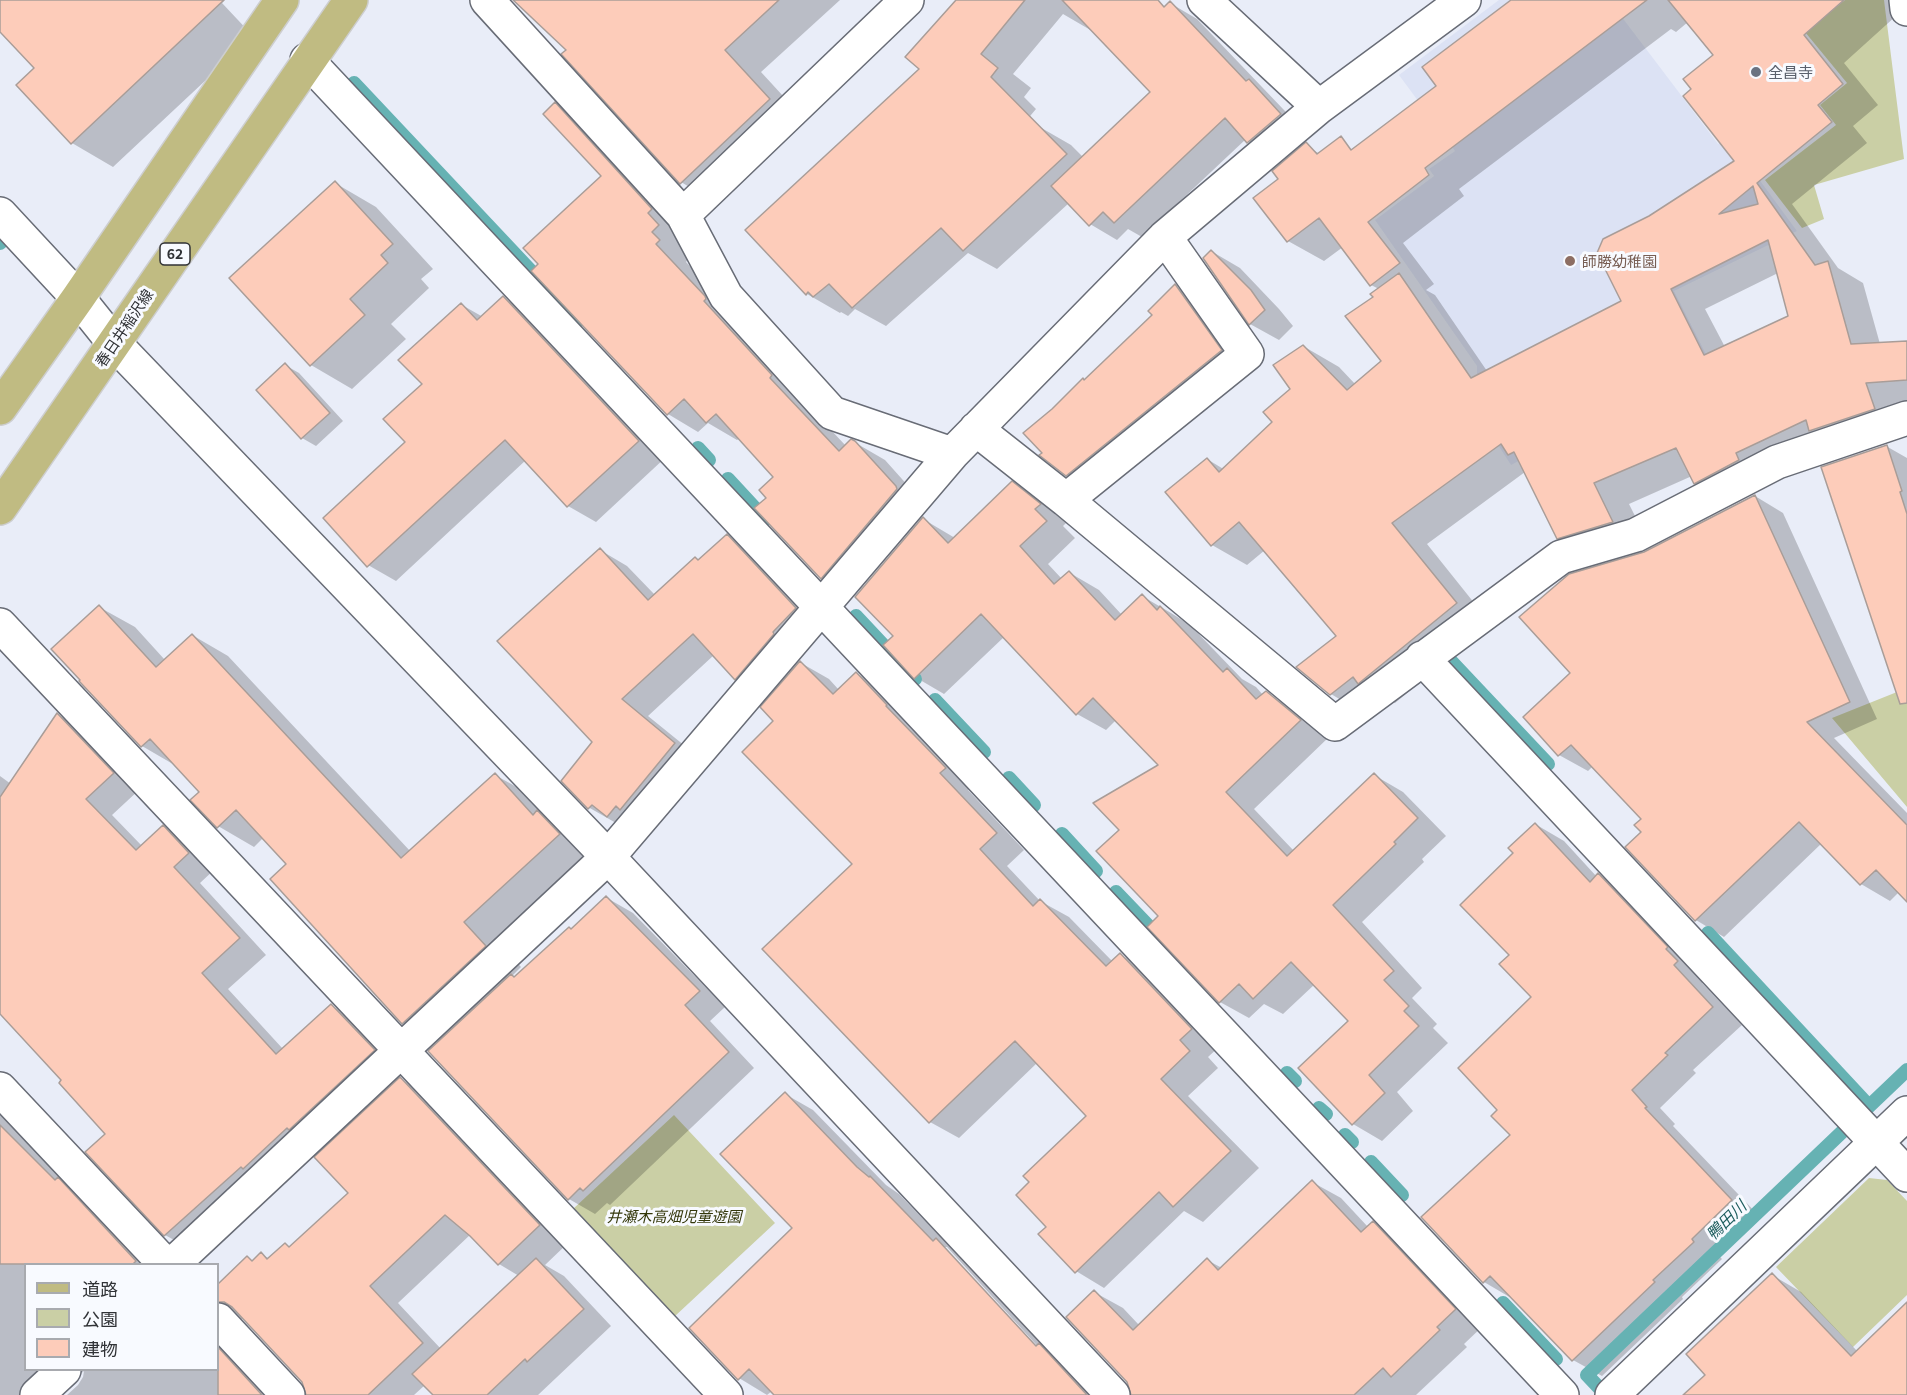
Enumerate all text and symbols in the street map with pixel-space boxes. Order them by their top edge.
place label: 全昌寺 [1768,63,1813,81]
marker: 全昌寺 [1749,65,1763,79]
road number: 62 [160,243,190,265]
place label: 師勝幼稚園 [1582,252,1657,270]
marker: 師勝幼稚園 [1563,254,1577,268]
street label: 春日井稲沢線 [91,286,157,370]
water label: 鴨田川 [1702,1196,1750,1244]
park label: 井瀬木高畑児童遊園 [607,1207,741,1225]
legend [24,1263,219,1371]
text: 道路 [82,1275,118,1301]
text: 公園 [82,1305,118,1331]
text: 建物 [82,1335,118,1361]

